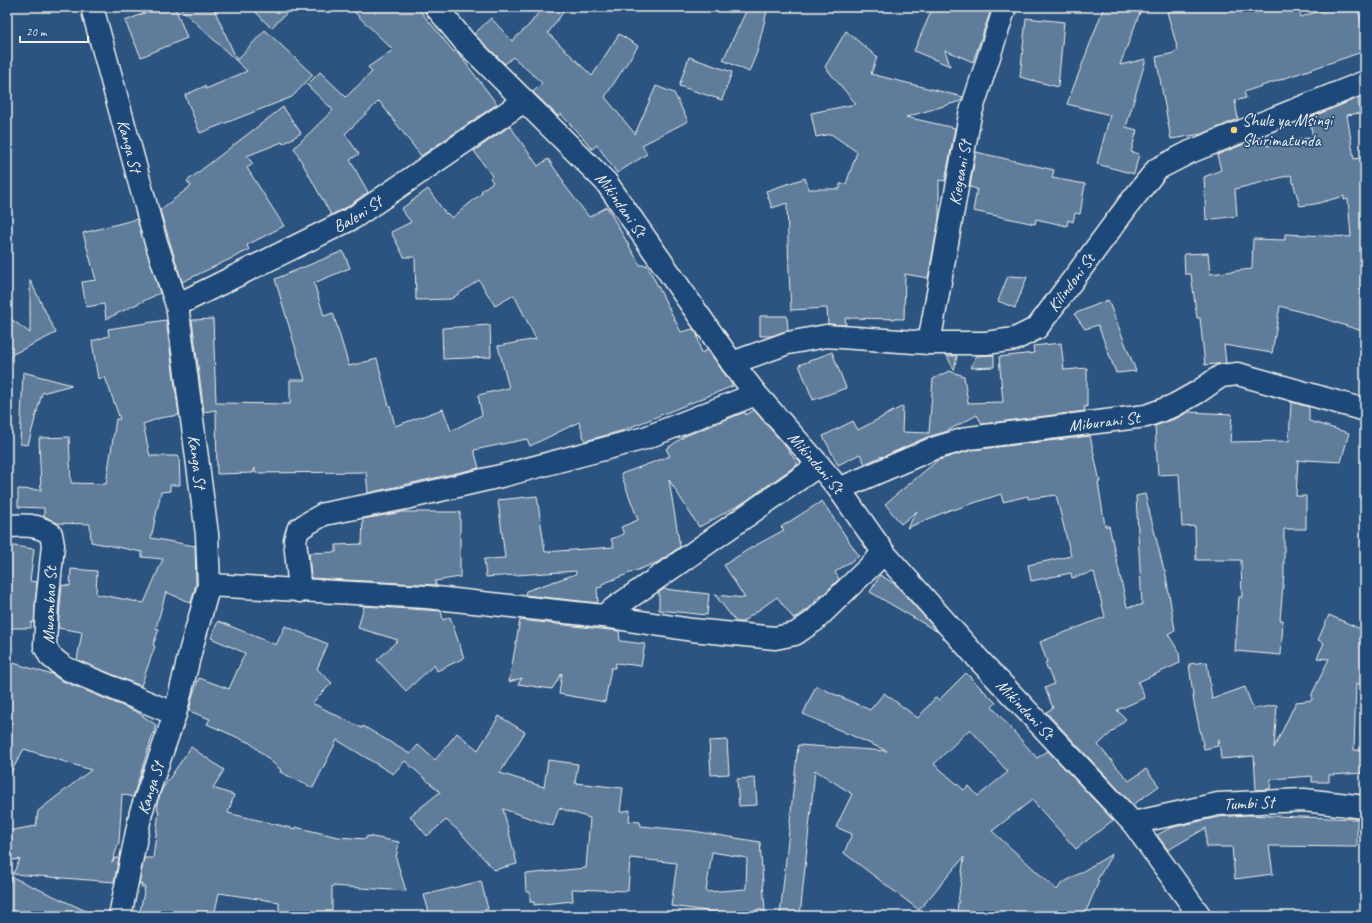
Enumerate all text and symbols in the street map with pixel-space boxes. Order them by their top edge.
scale bar [20,18,88,44]
text: 20 m [26,24,48,40]
place label: Shule ya Msingi Shirimatunda [1242,110,1334,151]
street label: Kanga St [112,117,147,177]
marker: Shule ya Msingi Shirimatunda [1229,125,1239,135]
street label: Kiegeani St [944,137,977,207]
street label: Mikindani St [591,167,652,243]
street label: Baleni St [330,190,388,237]
street label: Kilindoni St [1043,248,1101,316]
street label: Miburani St [1067,407,1143,437]
street label: Mikindani St [783,427,850,500]
street label: Kanga St [183,434,211,492]
street label: Mwambao St [38,564,61,644]
street label: Mikindani St [992,675,1060,746]
street label: Kanga St [132,757,169,817]
street label: Tumbi St [1223,791,1277,815]

